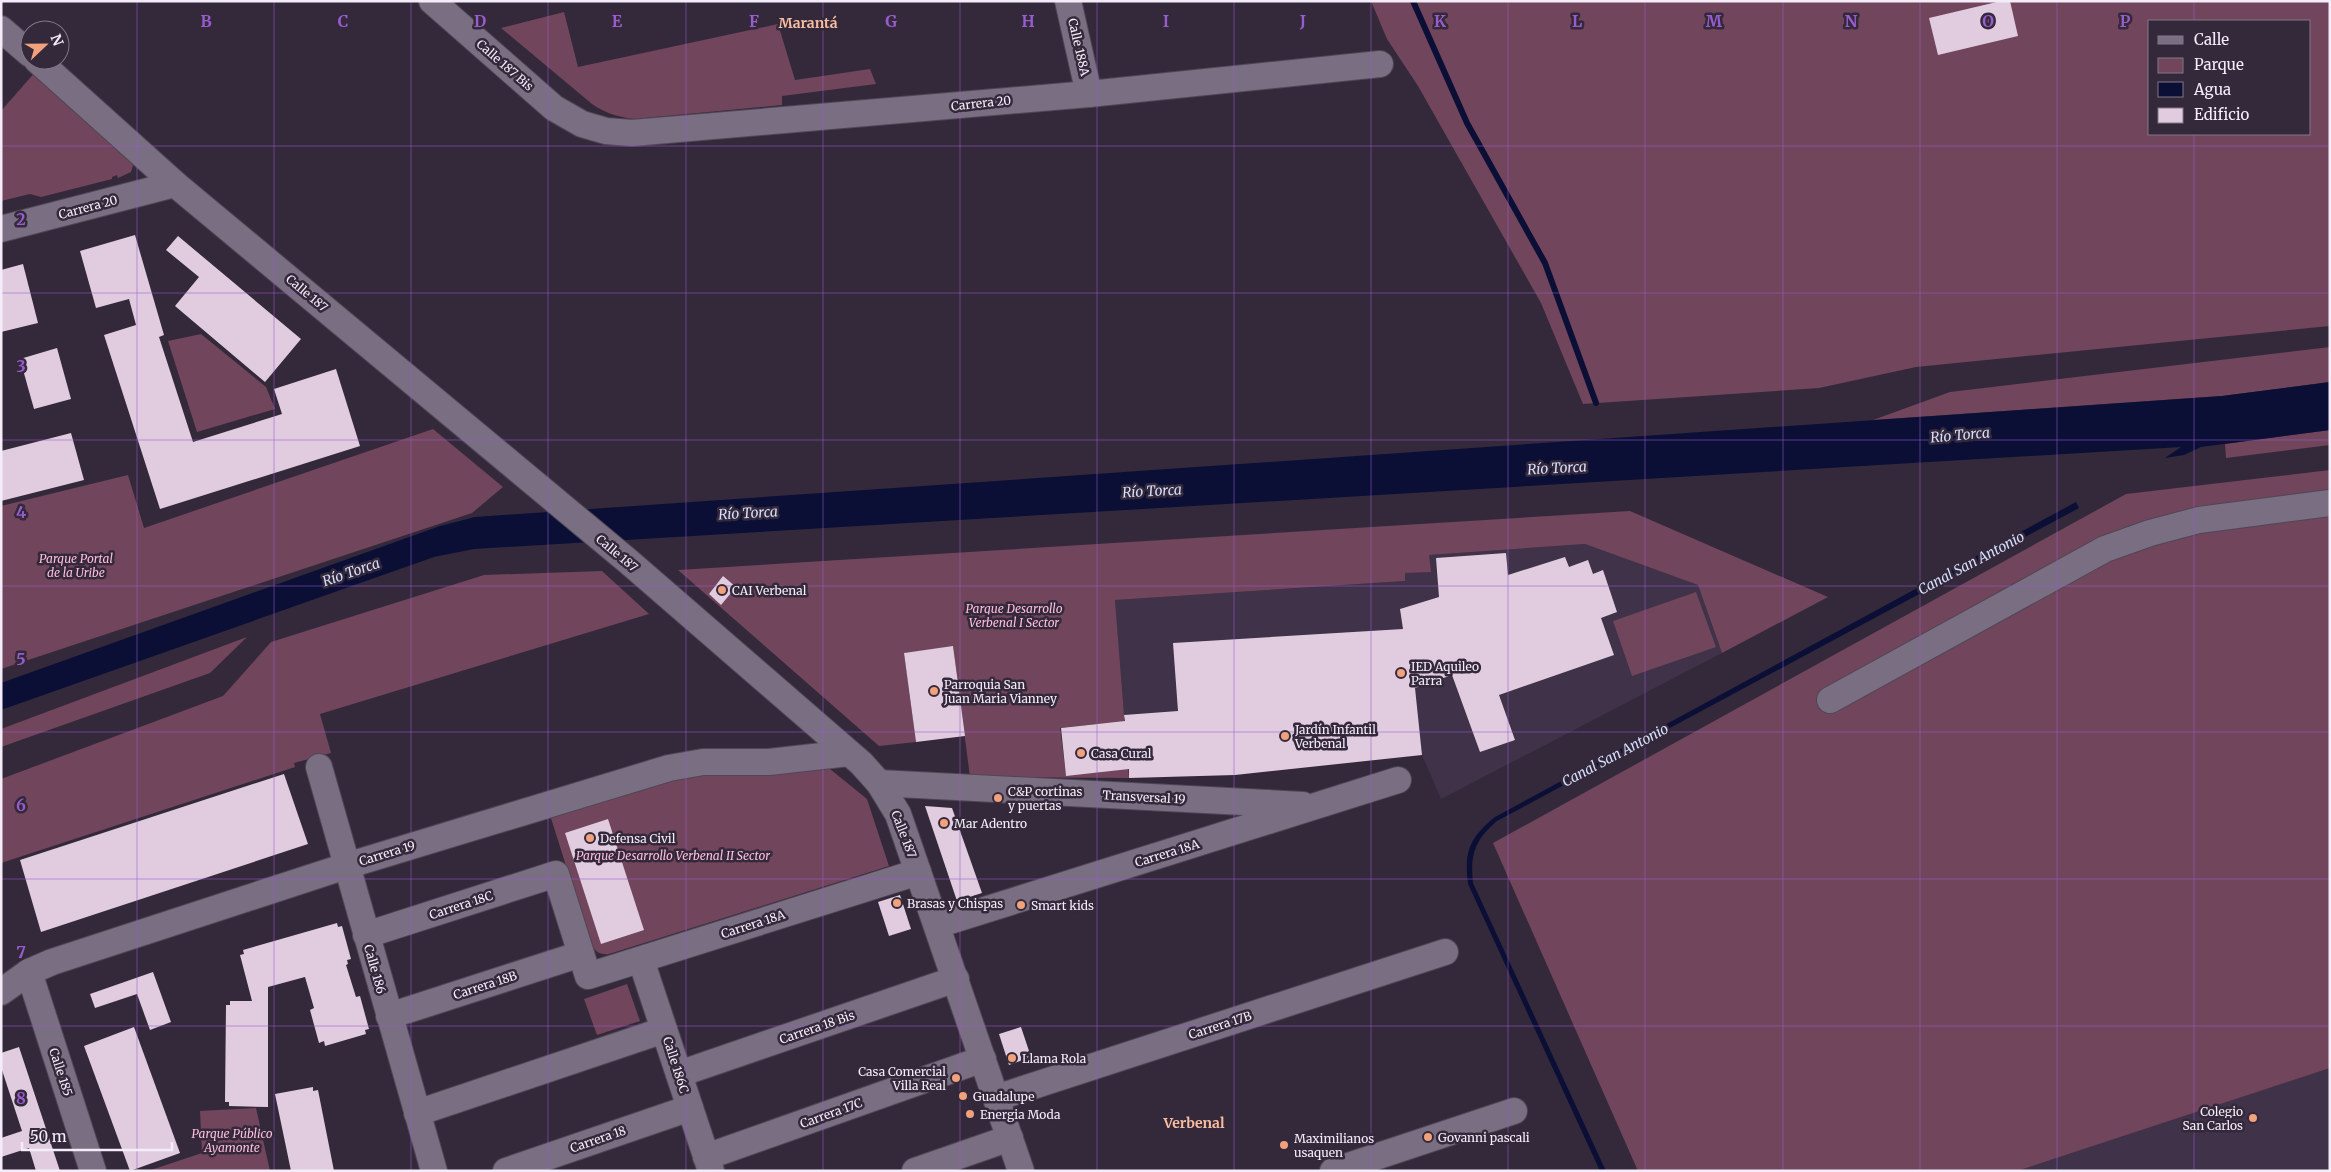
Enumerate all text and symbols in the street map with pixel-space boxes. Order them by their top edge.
text: B [200,11,212,31]
text: C [338,11,348,31]
text: D [474,11,486,31]
text: E [612,11,623,31]
text: F [749,11,759,31]
text: G [885,11,897,31]
text: H [1021,11,1035,31]
text: I [1163,11,1169,31]
text: J [1299,11,1306,31]
text: K [1434,11,1446,31]
text: L [1572,11,1582,31]
text: M [1706,11,1723,31]
text: N [1845,11,1858,31]
text: O [1982,11,1994,31]
text: P [2120,11,2131,31]
district label: Marantá [778,14,838,32]
street label: Calle 188A [1065,17,1093,78]
north arrow [20,20,70,70]
legend [2148,20,2311,135]
text: Calle [2194,30,2229,49]
text: N [47,32,67,49]
street label: Calle 187 Bis [474,36,537,94]
text: Parque [2194,55,2244,74]
text: Agua [2193,80,2231,99]
street label: Carrera 20 [950,92,1012,114]
text: Edificio [2194,105,2250,124]
street label: Carrera 20 [57,192,119,222]
text: 2 [16,209,26,229]
street label: Calle 187 [283,271,331,315]
text: 3 [16,356,26,376]
water label: Río Torca [1930,423,1990,447]
water label: Río Torca [1527,457,1587,479]
water label: Río Torca [1122,480,1182,502]
text: 4 [16,502,26,522]
water label: Río Torca [718,502,778,524]
water label: Canal San Antonio [1915,527,2027,599]
street label: Calle 187 [593,531,641,575]
park label: Parque Portal de la Uribe [39,551,113,580]
water label: Río Torca [320,554,382,590]
place label: CAI Verbenal [732,583,807,598]
marker: CAI Verbenal [716,584,728,596]
park label: Parque Desarrollo Verbenal I Sector [965,601,1063,630]
text: 5 [16,649,26,669]
place label: IED Aquileo Parra [1411,659,1479,688]
marker: IED Aquileo Parra [1395,667,1407,679]
place label: Parroquia San Juan Maria Vianney [943,677,1057,706]
marker: Parroquia San Juan Maria Vianney [928,685,940,697]
water label: Canal San Antonio [1559,719,1671,791]
place label: Jardín Infantil Verbenal [1294,722,1376,751]
marker: Jardín Infantil Verbenal [1279,730,1291,742]
place label: Casa Cural [1091,746,1152,761]
marker: Casa Cural [1075,747,1087,759]
place label: C&P cortinas y puertas [1008,784,1082,813]
street label: Transversal 19 [1102,787,1186,807]
marker: C&P cortinas y puertas [992,792,1004,804]
text: 6 [16,795,26,815]
street label: Calle 187 [888,808,920,860]
place label: Mar Adentro [954,816,1027,831]
marker: Mar Adentro [938,817,950,829]
place label: Defensa Civil [600,831,676,846]
marker: Defensa Civil [584,832,596,844]
street label: Carrera 18A [1133,836,1201,870]
street label: Carrera 19 [357,837,417,869]
park label: Parque Desarrollo Verbenal II Sector [576,848,771,863]
street label: Carrera 18C [427,888,495,922]
place label: Brasas y Chispas [907,896,1003,911]
marker: Brasas y Chispas [891,897,903,909]
place label: Smart kids [1031,898,1094,913]
marker: Smart kids [1015,899,1027,911]
street label: Carrera 18A [719,906,787,941]
text: 7 [16,942,26,962]
street label: Calle 186 [361,943,389,995]
street label: Carrera 18B [451,968,519,1002]
street label: Carrera 18 Bis [777,1007,857,1047]
street label: Carrera 17B [1187,1008,1253,1042]
street label: Calle 186C [660,1035,692,1095]
street label: Calle 185 [46,1046,76,1098]
place label: Llama Rola [1022,1051,1087,1066]
marker: Llama Rola [1006,1052,1018,1064]
place label: Casa Comercial Villa Real [858,1064,946,1093]
marker: Casa Comercial Villa Real [950,1072,962,1084]
text: 8 [16,1088,26,1108]
place label: Guadalupe [973,1089,1035,1104]
marker: Guadalupe [957,1090,969,1102]
street label: Carrera 17C [798,1095,864,1131]
place label: Colegio San Carlos [2182,1104,2243,1133]
place label: Energia Moda [980,1107,1061,1122]
marker: Energia Moda [964,1108,976,1120]
marker: Colegio San Carlos [2247,1112,2259,1124]
district label: Verbenal [1163,1114,1225,1132]
scale bar [22,1120,172,1152]
street label: Carrera 18 [568,1122,628,1156]
park label: Parque Público Ayamonte [191,1126,273,1155]
text: 50 m [30,1127,67,1146]
place label: Govanni pascali [1438,1130,1530,1145]
place label: Maximilianos usaquen [1294,1131,1374,1160]
marker: Govanni pascali [1422,1131,1434,1143]
marker: Maximilianos usaquen [1278,1139,1290,1151]

